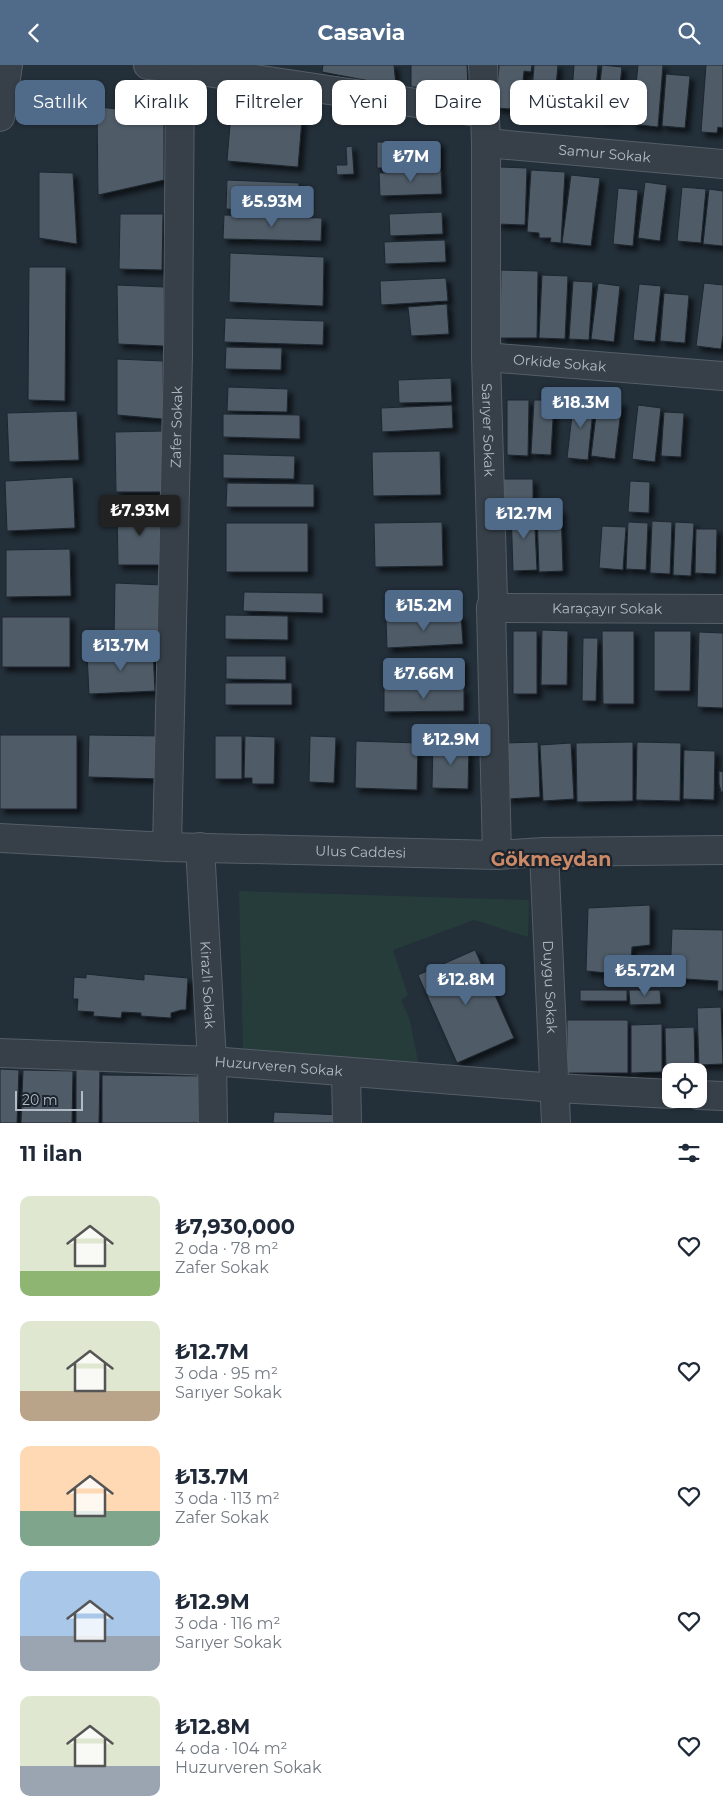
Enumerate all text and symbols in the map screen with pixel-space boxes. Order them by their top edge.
icon: back [20,19,48,47]
text: Casavia [318,19,405,46]
icon: search [675,19,703,47]
chip: Satılık [15,80,105,125]
chip: Kiralık [115,80,207,125]
chip: Filtreler [217,80,322,125]
chip: Yeni [332,80,406,125]
chip: Daire [416,80,500,125]
chip: Müstakil ev [510,80,647,125]
street label: Samur Sokak [558,140,652,167]
pin: ₺7M [387,141,435,183]
text: ₺7M [393,147,429,166]
pin: ₺5.93M [231,185,313,228]
text: ₺5.93M [242,192,302,211]
street label: Orkide Sokak [513,350,608,376]
street label: Sarıyer Sokak [478,383,498,478]
street label: Zafer Sokak [166,385,186,468]
pin: ₺18.3M [540,387,622,429]
text: ₺18.3M [552,393,610,412]
pin: ₺7.93M [99,495,181,537]
pin: ₺12.7M [483,497,565,540]
text: ₺7.93M [110,501,170,520]
text: ₺12.7M [496,504,552,523]
pin: ₺15.2M [383,589,465,632]
text: ₺15.2M [396,596,452,615]
street label: Karaçayır Sokak [552,599,663,618]
pin: ₺13.7M [80,629,162,672]
text: ₺13.7M [93,636,149,655]
pin: ₺7.66M [383,657,465,700]
text: ₺7.66M [394,664,454,683]
pin: ₺12.9M [410,723,492,766]
text: ₺12.9M [423,730,479,749]
street label: Ulus Caddesi [315,842,406,862]
district label: Gökmeydan [491,848,611,871]
street label: Kirazlı Sokak [196,940,219,1030]
street label: Duygu Sokak [539,940,561,1034]
pin: ₺5.72M [604,955,686,997]
text: ₺5.72M [615,961,675,980]
pin: ₺12.8M [425,963,507,1006]
text: ₺12.8M [437,970,495,989]
street label: Huzurveren Sokak [214,1052,344,1080]
map controls [662,1063,707,1108]
button: locate [662,1063,707,1108]
scale bar [15,1088,82,1111]
text: 20 m [22,1091,58,1109]
icon: filters [675,1139,703,1167]
text: 11 ilan [20,1141,83,1166]
text: ₺7,930,000 [175,1214,295,1239]
icon: home [60,1216,120,1276]
icon: heart [675,1232,703,1260]
text: 2 oda · 78 m² [175,1239,278,1258]
text: Zafer Sokak [175,1258,269,1277]
text: ₺12.7M [175,1339,249,1364]
icon: home [60,1341,120,1401]
icon: heart [675,1357,703,1385]
text: 3 oda · 95 m² [175,1364,278,1383]
text: Sarıyer Sokak [175,1383,282,1402]
text: ₺13.7M [175,1464,249,1489]
icon: home [60,1466,120,1526]
icon: heart [675,1482,703,1510]
text: 3 oda · 113 m² [175,1489,280,1508]
text: Zafer Sokak [175,1508,269,1527]
text: ₺12.9M [175,1589,250,1614]
icon: home [60,1591,120,1651]
icon: heart [675,1607,703,1635]
text: 3 oda · 116 m² [175,1614,280,1633]
text: Sarıyer Sokak [175,1633,282,1652]
text: ₺12.8M [175,1714,250,1739]
icon: home [60,1716,120,1776]
icon: heart [675,1732,703,1760]
text: 4 oda · 104 m² [175,1739,288,1758]
text: Huzurveren Sokak [175,1758,322,1777]

